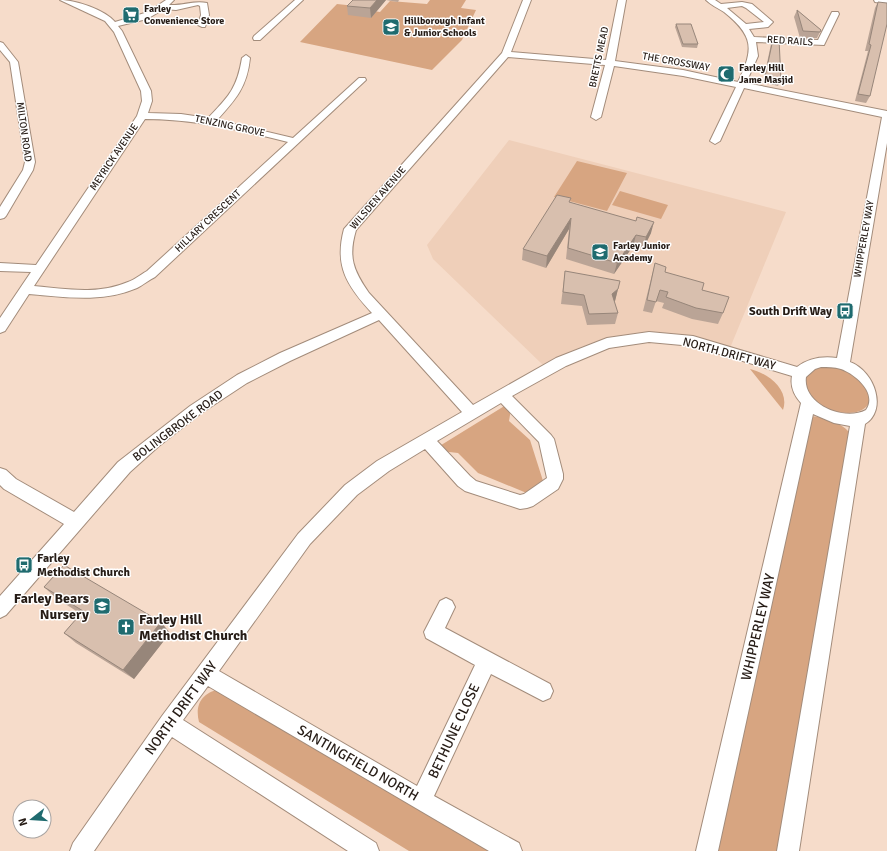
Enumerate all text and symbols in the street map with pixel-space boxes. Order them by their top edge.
place label: Farley Convenience Store [144,3,224,27]
supermarket icon: Farley Convenience Store [121,5,141,25]
place label: Hillborough Infant & Junior Schools [404,15,485,39]
school or university icon: Hillborough Infant & Junior Schools [381,17,401,37]
street label: BRETTS MEAD [587,25,611,89]
street label: RED RAILS [767,33,814,49]
street label: THE CROSSWAY [642,50,710,74]
place label: Farley Hill Jame Masjid [739,62,794,86]
mosque icon: Farley Hill Jame Masjid [716,64,736,84]
street label: MILTON ROAD [14,101,34,163]
street label: TENZING GROVE [194,113,267,139]
street label: MEYRICK AVENUE [87,121,141,193]
street label: WILSDEN AVENUE [347,164,409,232]
street label: HILLARY CRESCENT [173,187,243,255]
street label: WHIPPERLEY WAY [851,200,877,278]
place label: Farley Junior Academy [613,240,670,264]
school or university icon: Farley Junior Academy [590,242,610,262]
bus stop icon: South Drift Way [835,301,855,321]
place label: South Drift Way [749,304,832,319]
street label: NORTH DRIFT WAY [681,334,777,374]
street label: BOLINGBROKE ROAD [130,387,226,465]
place label: Farley Methodist Church [37,551,130,580]
bus stop icon: Farley Methodist Church [14,555,34,575]
street label: WHIPPERLEY WAY [737,572,779,682]
place label: Farley Bears Nursery [14,590,89,623]
school or university icon: Farley Bears Nursery [92,596,112,616]
place label: Farley Hill Methodist Church [139,611,248,644]
church icon: Farley Hill Methodist Church [116,617,136,637]
street label: NORTH DRIFT WAY [141,658,221,758]
street label: BETHUNE CLOSE [425,681,483,781]
street label: SANTINGFIELD NORTH [294,721,422,805]
north arrow [12,799,52,839]
text: N [16,816,30,827]

